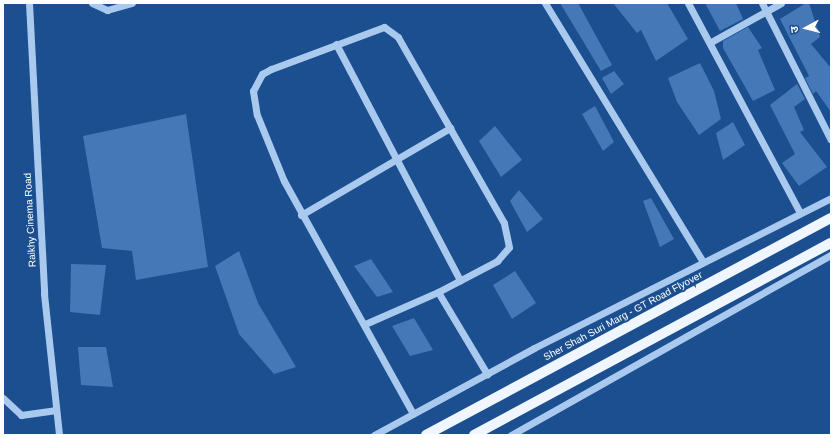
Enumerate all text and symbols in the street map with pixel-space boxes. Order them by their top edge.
north arrow [786,8,826,48]
text: उ [788,26,800,33]
street label: Raikhy Cinema Road [22,173,38,267]
street label: Sher Shah Suri Marg - GT Road Flyover [541,269,705,363]

